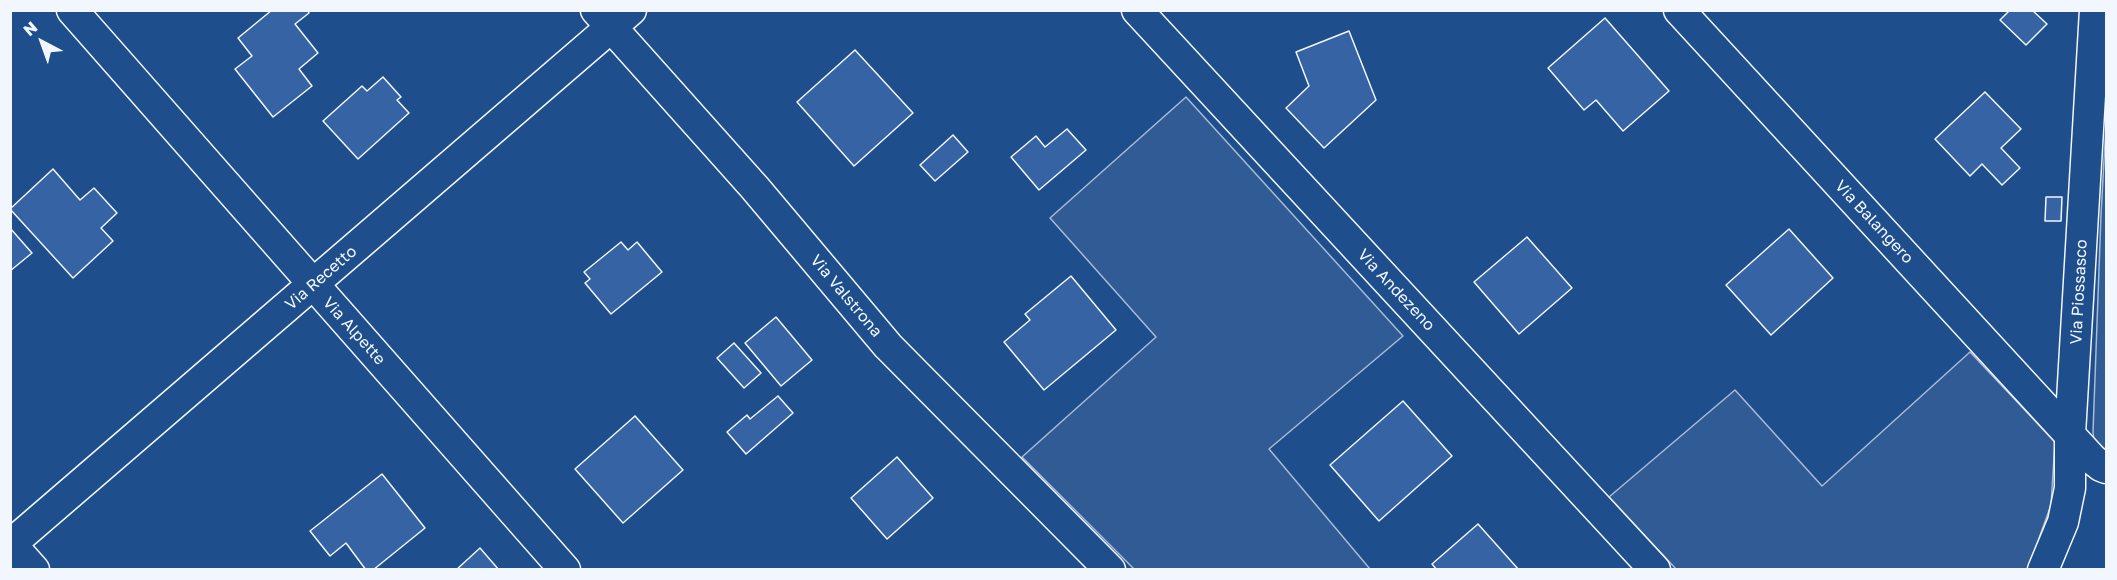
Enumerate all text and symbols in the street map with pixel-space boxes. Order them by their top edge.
north arrow [12,12,72,72]
text: N [19,17,41,40]
street label: Via Balangero [1831,176,1917,268]
street label: Via Piossasco [2067,239,2091,345]
street label: Via Recetto [281,242,361,314]
street label: Via Andezeno [1353,245,1439,335]
street label: Via Valstrona [806,251,886,341]
street label: Via Alpette [319,293,389,369]

